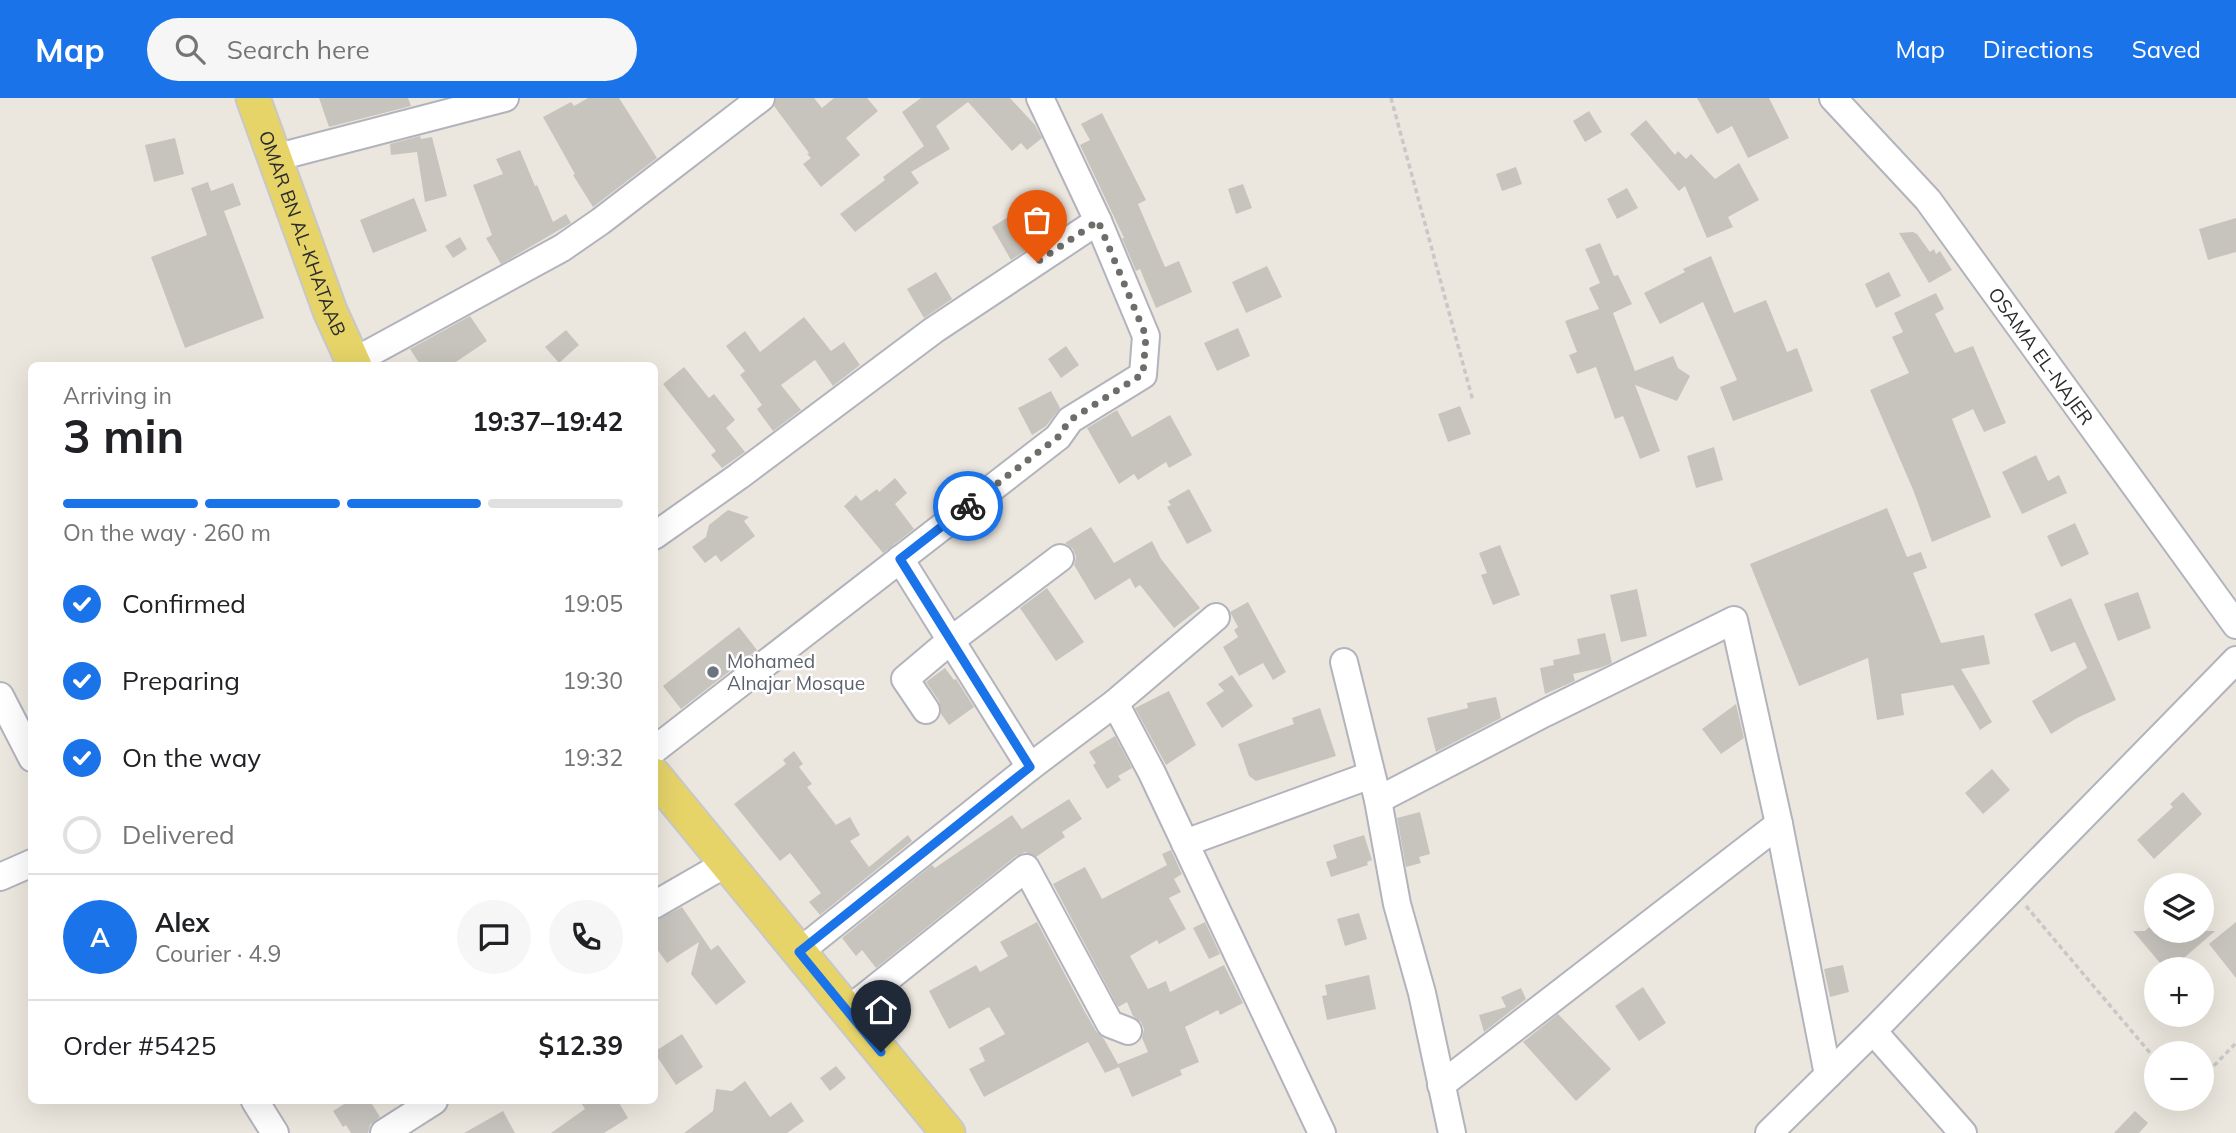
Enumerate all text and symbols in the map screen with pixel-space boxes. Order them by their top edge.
search box [147,18,637,81]
text: Map [35,29,105,70]
icon: search [171,30,209,68]
text: Search here [227,33,370,66]
text: Map [1895,34,1945,64]
text: Directions [1983,34,2094,64]
text: Saved [2132,34,2201,64]
street label: OMAR BN AL-KHATAAB [254,127,352,340]
pin [1007,190,1067,262]
icon: bag [1018,201,1056,239]
street label: OSAMA EL-NAJER [1983,283,2099,429]
text: Arriving in [63,381,172,410]
text: 19:37–19:42 [472,405,623,438]
text: 3 min [63,407,184,465]
courier [933,471,1003,541]
icon: bike [949,487,987,525]
text: On the way · 260 m [63,518,271,547]
icon: check [63,585,101,623]
text: Confirmed [122,587,246,620]
text: 19:05 [563,589,623,618]
place label: Mohamed Alnajar Mosque [727,649,865,695]
icon: check [63,662,101,700]
text: Preparing [122,664,240,697]
marker: Mohamed Alnajar Mosque [705,664,721,680]
text: 19:30 [563,666,623,695]
icon: check [63,739,101,777]
text: On the way [122,741,261,774]
text: 19:32 [563,743,623,772]
text: Delivered [122,818,235,851]
map controls [2144,873,2214,1111]
button: layers [2144,873,2214,943]
button: chat [457,900,531,974]
button: phone [549,900,623,974]
text: Alex [155,906,210,939]
text: A [90,921,110,954]
text: Courier · 4.9 [155,939,281,968]
button: + [2144,957,2214,1027]
pin [851,980,911,1052]
icon: home [862,991,900,1029]
text: Order #5425 [63,1029,216,1062]
text: $12.39 [539,1029,623,1062]
button: − [2144,1041,2214,1111]

